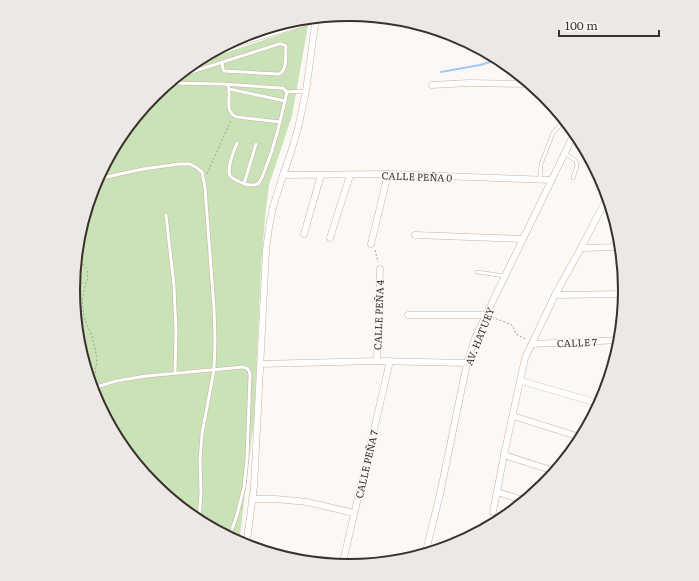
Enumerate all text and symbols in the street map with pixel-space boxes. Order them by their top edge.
scale bar [559,12,659,38]
text: 100 m [565,16,598,34]
street label: CALLE PEÑA 0 [381,167,453,185]
street label: CALLE PEÑA 4 [369,279,387,350]
street label: AV. HATUEY [461,305,497,367]
street label: CALLE 7 [557,334,597,350]
street label: CALLE PEÑA 7 [351,428,381,500]

